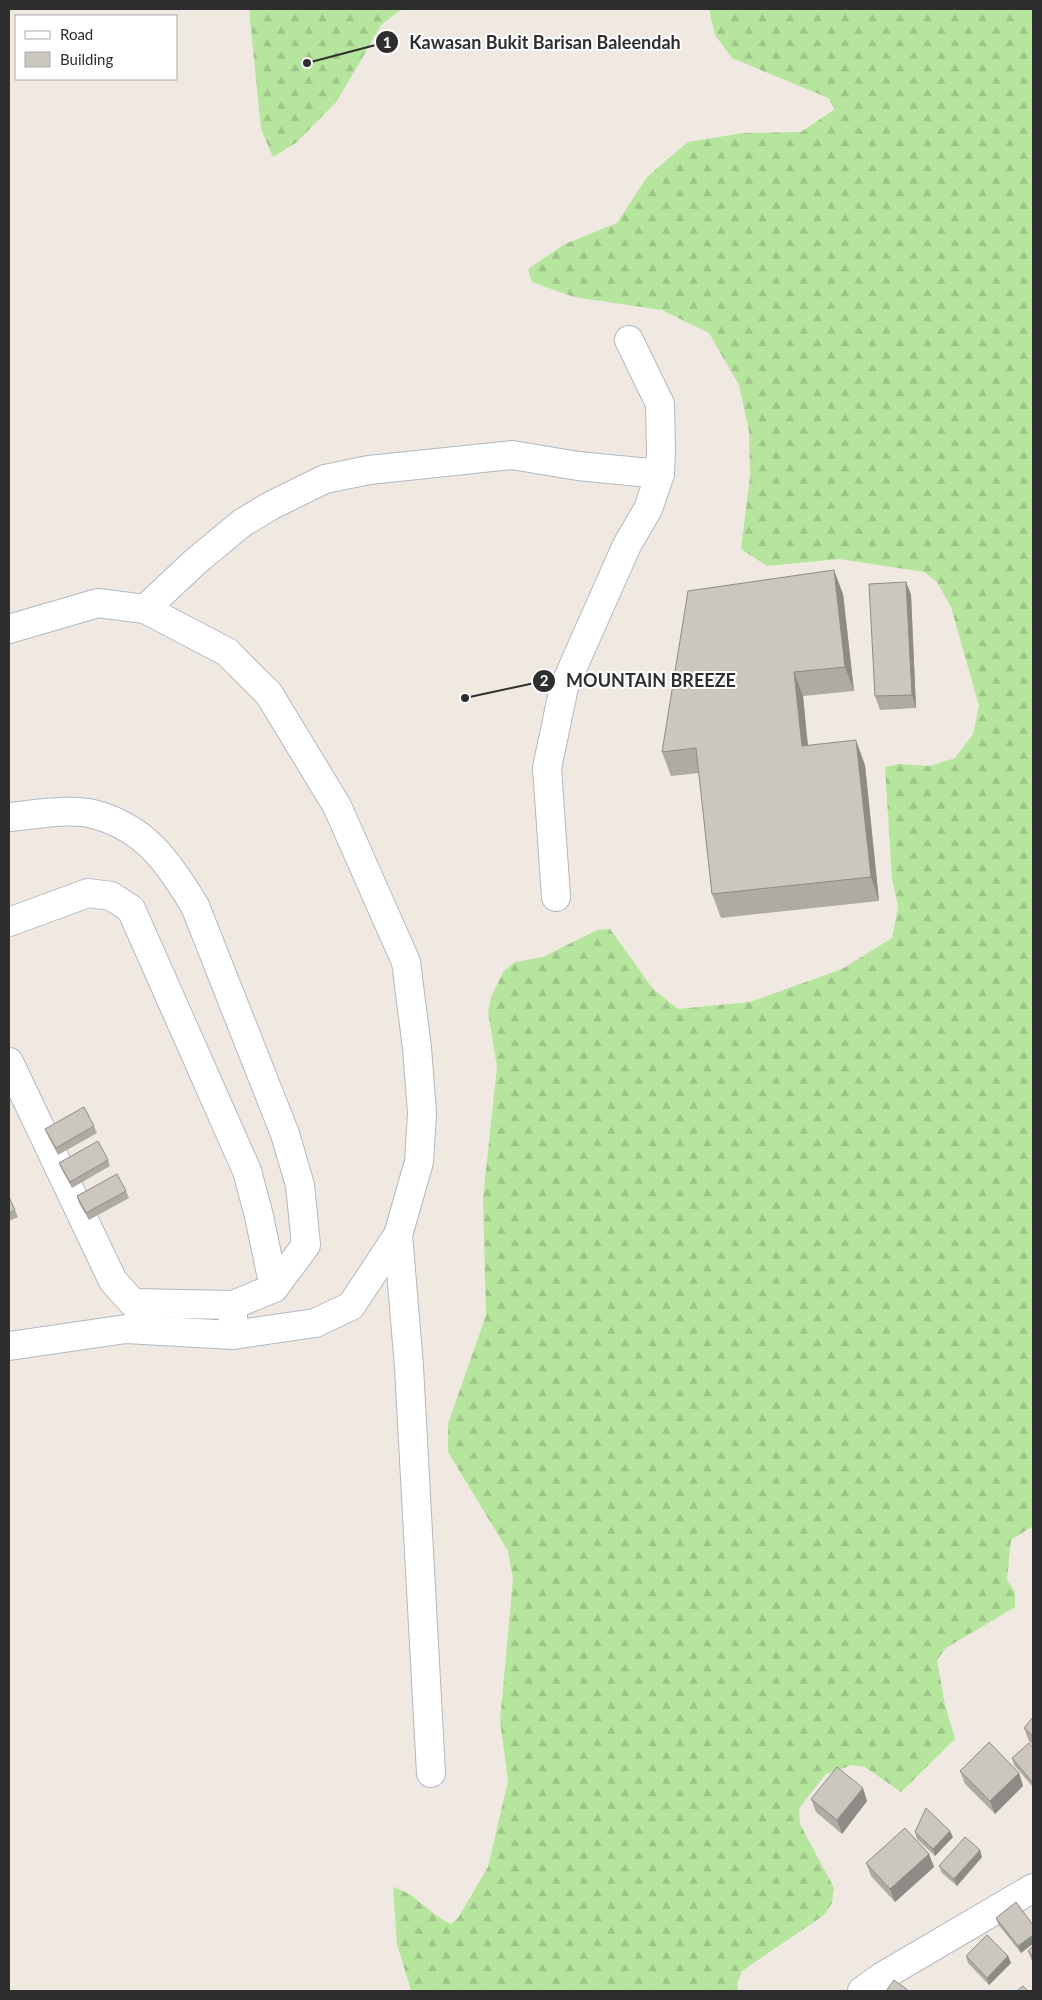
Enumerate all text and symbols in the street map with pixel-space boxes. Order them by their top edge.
legend [15,15,178,80]
text: Road [60,25,93,43]
callout: Kawasan Bukit Barisan Baleendah [374,26,691,59]
text: Kawasan Bukit Barisan Baleendah [409,31,681,53]
text: 1 [383,33,391,51]
text: Building [60,50,113,68]
callout: MOUNTAIN BREEZE [531,664,746,697]
text: MOUNTAIN BREEZE [566,669,736,691]
text: 2 [540,671,549,689]

